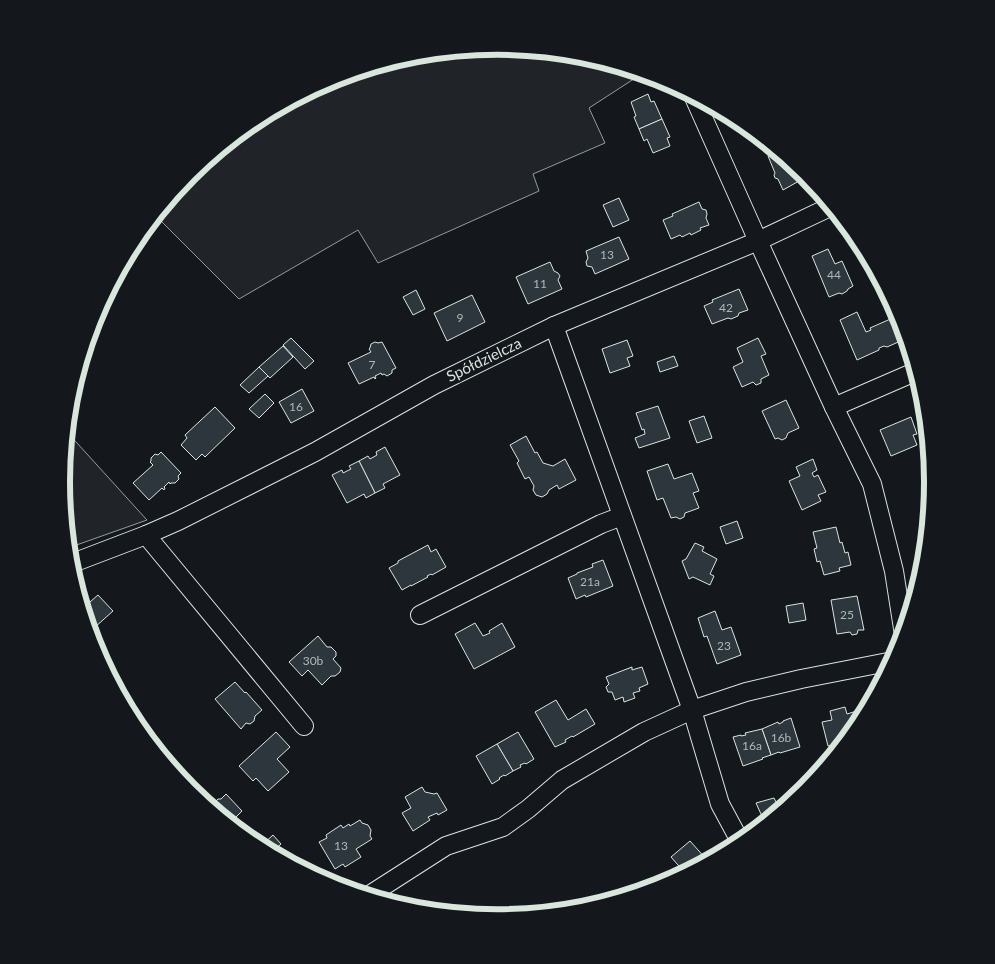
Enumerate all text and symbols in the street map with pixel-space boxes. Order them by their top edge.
house number: 13 [600,247,614,262]
house number: 44 [827,267,841,282]
house number: 11 [533,276,547,291]
house number: 42 [719,300,733,315]
house number: 9 [457,310,464,325]
street label: Spółdzielcza [443,333,524,385]
house number: 7 [369,357,376,372]
house number: 16 [289,399,303,414]
house number: 21a [580,574,600,589]
house number: 25 [840,607,854,622]
house number: 23 [717,638,731,653]
house number: 30b [303,653,324,668]
house number: 16b [771,730,792,745]
house number: 16a [742,738,762,753]
house number: 13 [334,838,348,853]

